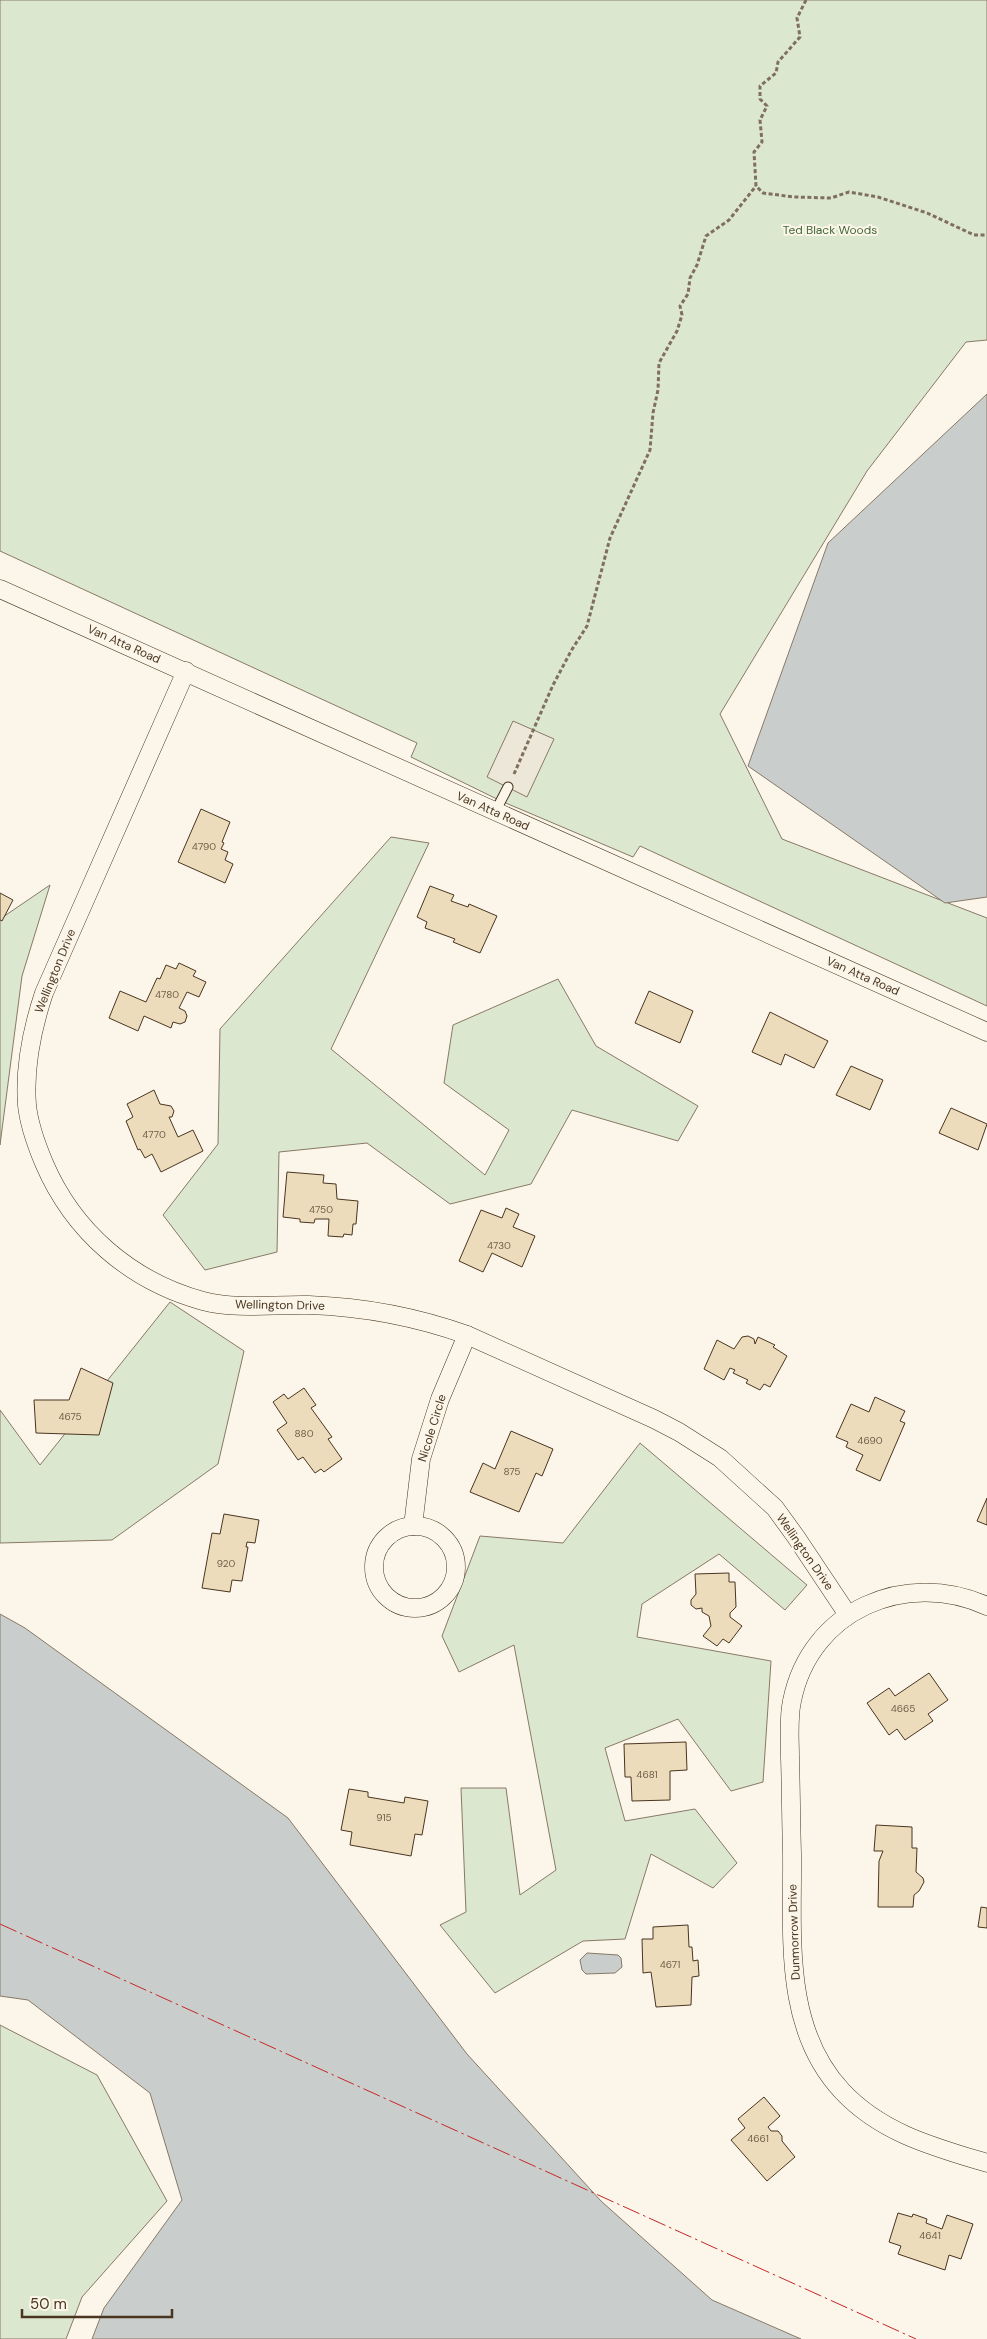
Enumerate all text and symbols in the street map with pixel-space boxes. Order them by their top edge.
park label: Ted Black Woods [783,222,877,238]
street label: Van Atta Road [85,621,163,667]
street label: Van Atta Road [454,788,532,834]
house number: 4790 [192,840,216,853]
street label: Wellington Drive [31,926,79,1016]
street label: Van Atta Road [824,953,902,999]
house number: 4780 [155,988,179,1001]
house number: 4770 [142,1128,166,1141]
house number: 4750 [309,1203,333,1216]
house number: 4730 [487,1239,511,1252]
street label: Wellington Drive [235,1296,325,1314]
street label: Nicole Circle [414,1392,450,1464]
house number: 4675 [58,1410,82,1423]
house number: 880 [295,1427,314,1440]
house number: 4690 [857,1434,883,1447]
house number: 875 [504,1465,520,1478]
street label: Wellington Drive [773,1511,837,1594]
house number: 920 [217,1557,235,1570]
house number: 4665 [891,1702,915,1715]
house number: 4681 [636,1768,658,1781]
house number: 915 [376,1811,392,1824]
street label: Dunmorrow Drive [784,1884,804,1980]
house number: 4671 [660,1958,680,1971]
house number: 4661 [747,2132,769,2145]
house number: 4641 [919,2229,941,2242]
scale bar [22,2286,172,2318]
text: 50 m [30,2294,67,2314]

